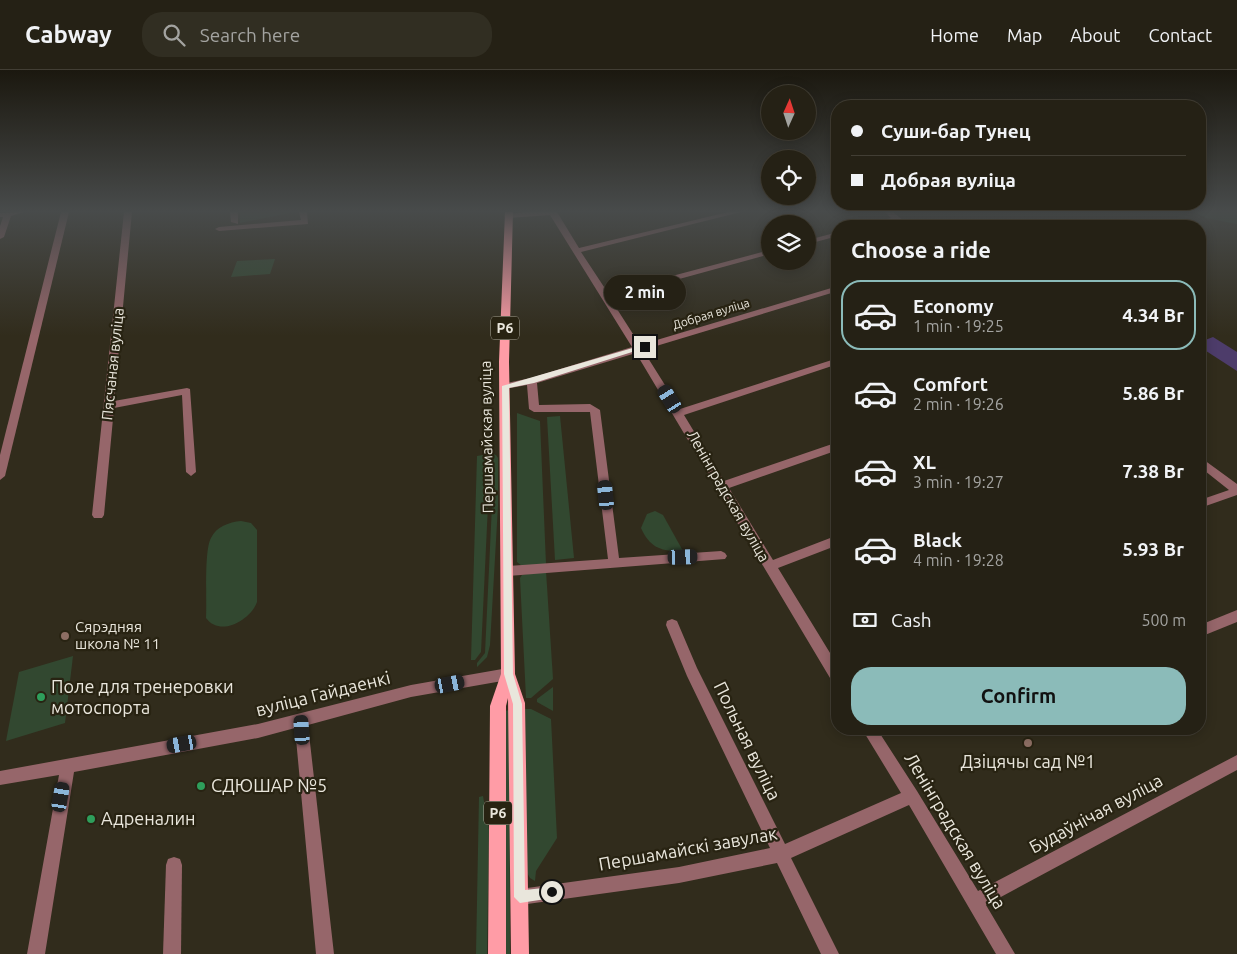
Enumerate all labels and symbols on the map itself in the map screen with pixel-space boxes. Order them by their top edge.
north arrow [761,85,816,140]
callout: 2 min [604,274,686,310]
street label: Добрая вуліца [671,296,751,331]
street label: Пясчаная вуліца [98,307,127,421]
road number: Р6 [491,317,519,340]
route end [634,336,656,358]
street label: Першамайская вуліца [477,360,496,514]
car [655,382,684,416]
street label: Ленінградская вуліца [684,427,773,565]
car [596,479,615,511]
car [667,549,698,565]
place label: Сярэдняя школа № 11 [75,618,160,652]
marker: Сярэдняя школа № 11 [59,630,71,642]
street label: вуліца Гайдаенкі [253,667,392,719]
car [433,674,466,694]
place label: Поле для тренеровки мотоспорта [51,676,234,717]
street label: Польная вуліца [711,678,785,803]
marker: Поле для тренеровки мотоспорта [35,691,47,703]
car [293,715,310,745]
car [165,734,198,754]
marker: Дзіцячы сад №1 [1022,737,1034,749]
street label: Ленінградская вуліца [901,749,1011,912]
place label: Дзіцячы сад №1 [961,751,1095,771]
street label: Будаўнічая вуліца [1025,769,1166,857]
place label: СДЮШАР №5 [211,775,327,795]
marker: СДЮШАР №5 [195,780,207,792]
car [51,781,70,813]
road number: Р6 [484,801,512,824]
place label: Адреналин [101,808,196,828]
marker: Адреналин [85,813,97,825]
street label: Першамайскі завулак [597,822,779,874]
route start [541,881,563,903]

